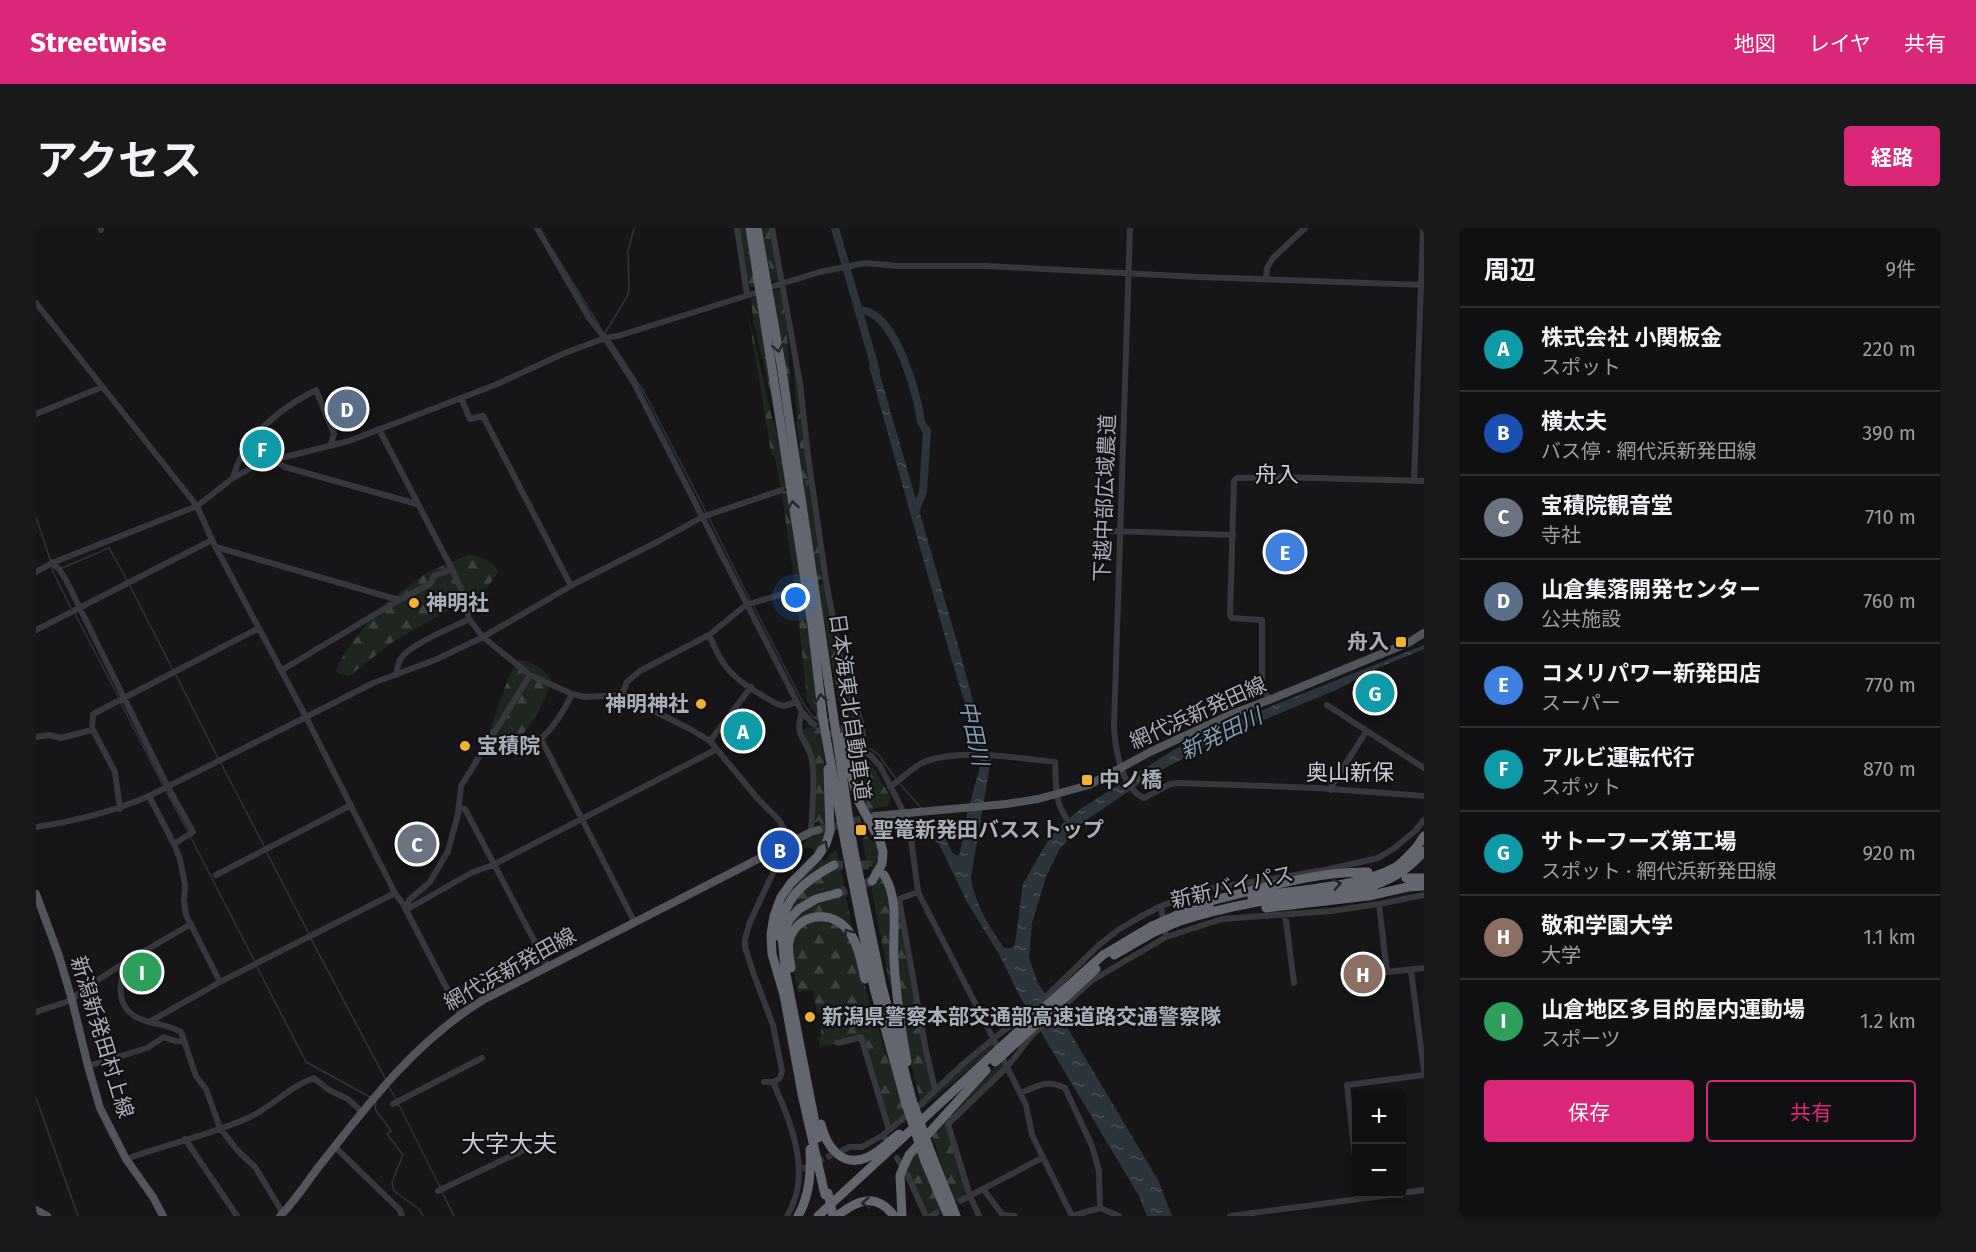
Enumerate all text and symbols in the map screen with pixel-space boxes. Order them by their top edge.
text: Streetwise [30,26,167,59]
text: 地図 [1734,31,1776,57]
text: レイヤ [1809,31,1871,57]
text: 共有 [1904,31,1946,57]
button: 経路 [1844,126,1940,186]
text: アクセス [36,136,202,186]
text: 周辺 [1484,255,1536,286]
text: 9件 [1886,257,1916,281]
text: 株式会社 小関板金 [1541,324,1722,351]
text: A [1498,337,1509,361]
text: 220 m [1863,337,1916,361]
one-way arrow [771,342,784,352]
text: スポット [1541,355,1621,379]
pin: D [328,386,366,432]
text: 横太夫 [1541,408,1607,435]
street label: 下越中部広域農道 [1089,414,1121,582]
text: B [1497,421,1510,445]
text: 390 m [1862,421,1916,445]
pin: F [242,426,282,472]
text: バス停 · 網代浜新発田線 [1541,439,1756,463]
district label: 舟入 [1255,461,1299,488]
text: 宝積院観音堂 [1541,492,1673,519]
one-way arrow [787,501,799,510]
text: C [1498,505,1509,529]
text: 710 m [1865,505,1916,529]
text: 寺社 [1541,523,1581,547]
pin: E [1266,530,1304,574]
text: 山倉集落開発センター [1541,576,1761,603]
your location [781,583,810,612]
text: D [1497,589,1510,613]
text: 760 m [1863,589,1916,613]
place label: 神明社 [426,590,489,616]
marker: 神明社 [407,596,421,610]
text: 公共施設 [1541,607,1621,631]
street label: 日本海東北自動車道 [824,612,876,802]
place label: 舟入 [1347,629,1389,655]
marker: 舟入 [1394,635,1408,649]
text: コメリパワー新発田店 [1541,660,1761,687]
pin: G [1356,670,1394,716]
street label: 網代浜新発田線 [1126,671,1270,755]
text: E [1498,673,1509,697]
text: 770 m [1865,673,1916,697]
place label: 神明神社 [605,691,689,717]
text: スーパー [1541,691,1621,715]
one-way arrow [815,694,827,703]
marker: 神明神社 [694,697,708,711]
water label: 中田川 [954,698,994,770]
water label: 新発田川 [1176,702,1268,765]
pin: A [724,708,762,754]
place label: 宝積院 [477,733,540,759]
marker: 宝積院 [458,739,472,753]
text: アルビ運転代行 [1541,744,1695,771]
text: F [1499,757,1508,781]
text: 870 m [1863,757,1916,781]
district label: 奥山新保 [1306,759,1394,786]
place label: 中ノ橋 [1099,767,1162,793]
marker: 中ノ橋 [1080,773,1094,787]
text: スポット [1541,775,1621,799]
place label: 聖篭新発田バスストップ [873,817,1104,843]
pin: C [398,822,436,866]
marker: 聖篭新発田バスストップ [854,823,868,837]
pin: B [760,828,800,872]
text: サトーフーズ第工場 [1541,828,1737,855]
one-way arrow [816,840,828,851]
text: G [1497,841,1510,865]
text: 920 m [1862,841,1916,865]
text: スポット · 網代浜新発田線 [1541,859,1776,883]
street label: 新新バイパス [1168,860,1296,914]
one-way arrow [1332,878,1342,891]
text: 敬和学園大学 [1541,912,1673,939]
street label: 網代浜新発田線 [439,922,581,1016]
text: H [1497,925,1510,949]
text: 1.1 km [1863,925,1916,949]
one-way arrow [844,928,855,939]
text: 大学 [1541,943,1581,967]
pin: I [122,950,162,994]
pin: H [1344,952,1382,996]
street label: 新潟新発田村上線 [65,953,139,1121]
text: 山倉地区多目的屋内運動場 [1541,996,1805,1023]
place label: 新潟県警察本部交通部高速道路交通警察隊 [822,1004,1221,1030]
text: I [1501,1009,1506,1033]
text: 1.2 km [1860,1009,1916,1033]
marker: 新潟県警察本部交通部高速道路交通警察隊 [803,1010,817,1024]
text: スポーツ [1541,1027,1621,1051]
button: 保存 [1484,1080,1694,1142]
button: 共有 [1706,1080,1916,1142]
map controls [1352,1090,1406,1198]
button: + [1352,1090,1406,1144]
district label: 大字大夫 [461,1130,557,1158]
button: − [1352,1144,1406,1198]
one-way arrow [862,1196,871,1208]

